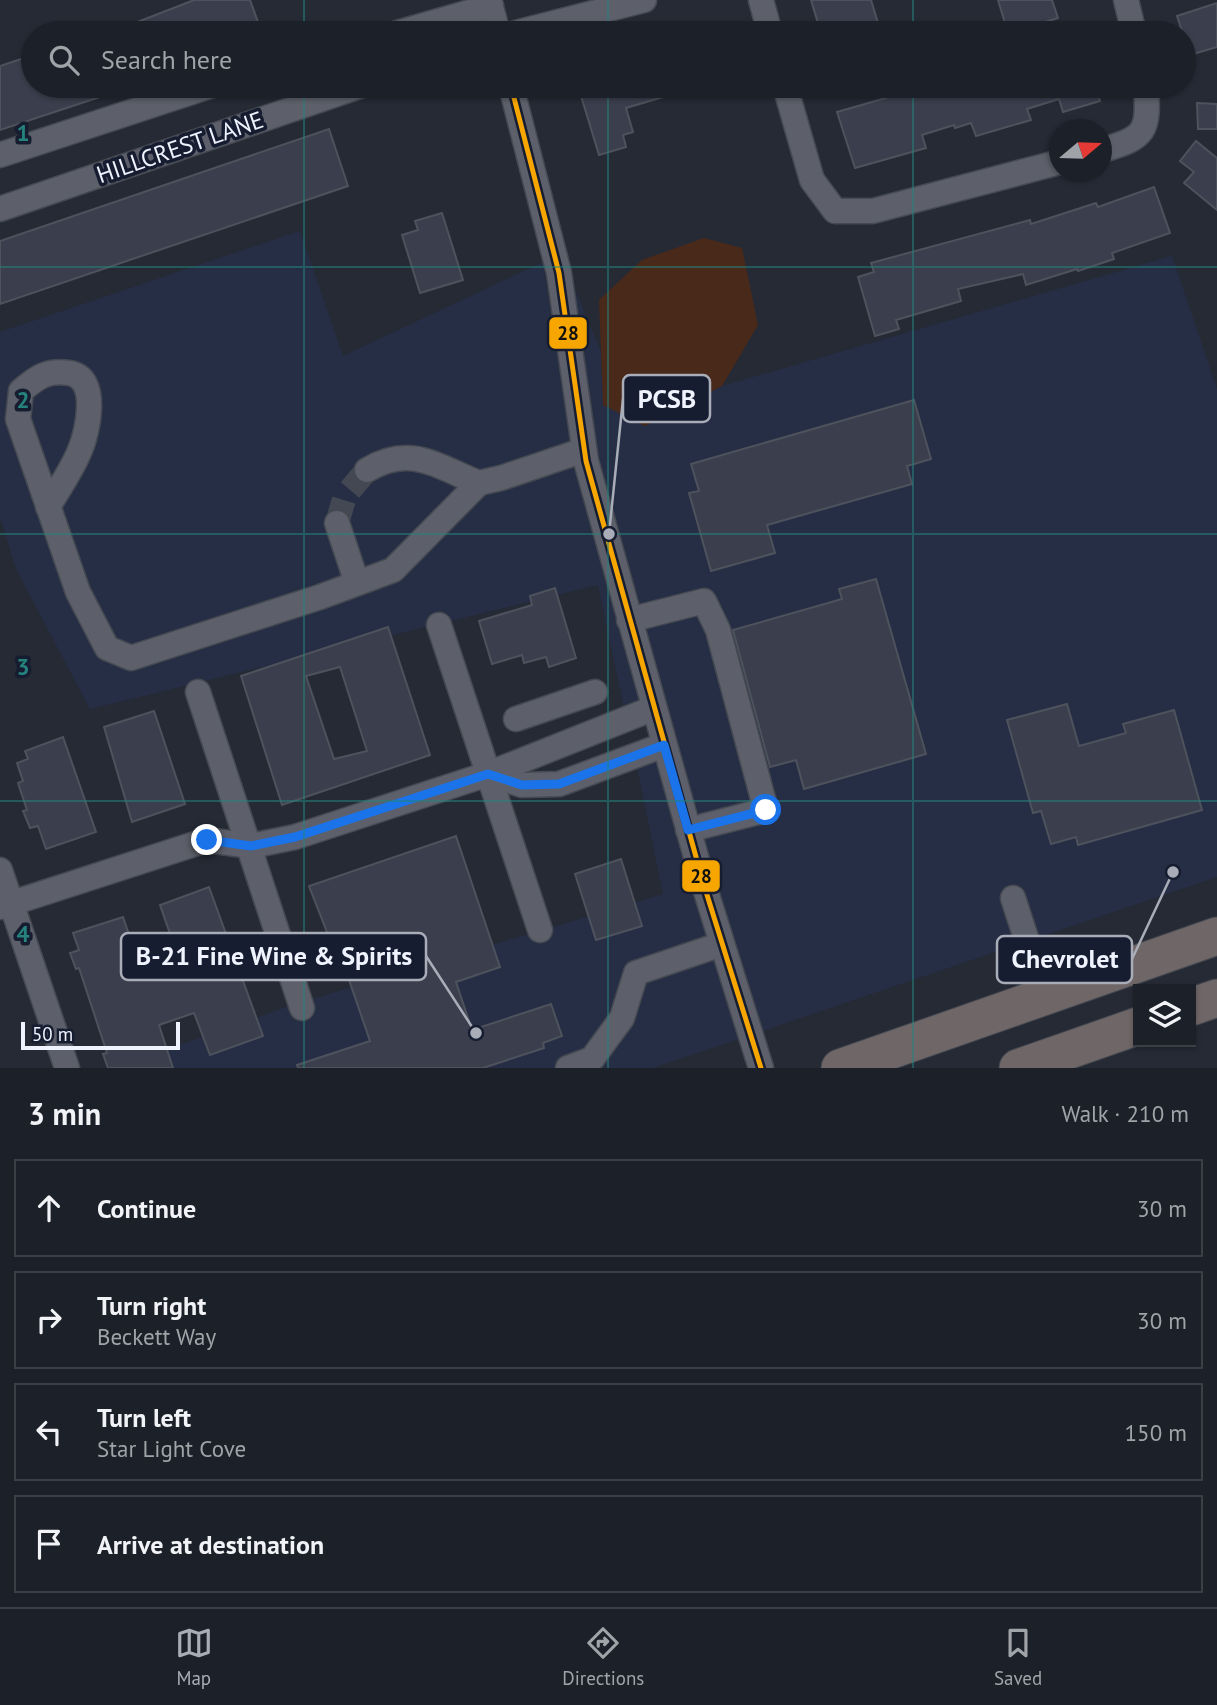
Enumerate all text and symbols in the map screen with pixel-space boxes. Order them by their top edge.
search box [21,21,1196,98]
icon: search [45,41,83,79]
text: Search here [101,43,232,76]
street label: HILLCREST LANE [93,104,267,190]
text: 1 [16,118,30,147]
north arrow [1049,119,1112,182]
line badge: 28 [548,316,588,350]
text: 28 [557,321,579,345]
callout: PCSB [623,375,710,422]
text: PCSB [638,382,696,415]
text: 2 [16,385,30,414]
text: 3 [16,652,30,681]
route start [750,794,781,825]
route end [191,824,222,855]
line badge: 28 [681,859,721,893]
text: 28 [690,864,712,888]
text: 4 [16,919,30,948]
callout: B-21 Fine Wine & Spirits [121,933,426,980]
callout: Chevrolet [997,936,1132,983]
text: B-21 Fine Wine & Spirits [136,939,412,972]
text: Chevrolet [1012,942,1118,975]
map controls [1133,984,1196,1047]
button: layers [1133,984,1196,1047]
scale bar [21,1019,180,1051]
text: 50 m [32,1022,73,1046]
text: 3 min [28,1094,101,1133]
text: Walk · 210 m [1062,1099,1189,1128]
icon: ahead [30,1189,68,1227]
text: Continue [97,1192,196,1225]
text: 30 m [1137,1194,1187,1223]
text: Turn right [97,1289,206,1322]
icon: right [30,1301,68,1339]
text: 30 m [1137,1306,1187,1335]
text: Beckett Way [97,1322,216,1351]
text: Turn left [97,1401,191,1434]
icon: left [30,1413,68,1451]
text: 150 m [1125,1418,1187,1447]
text: Star Light Cove [97,1434,246,1463]
icon: arrive [30,1525,68,1563]
text: Arrive at destination [97,1528,324,1561]
tab: Map [175,1624,213,1690]
tab: Directions [562,1624,644,1690]
tab: Saved [994,1624,1042,1690]

